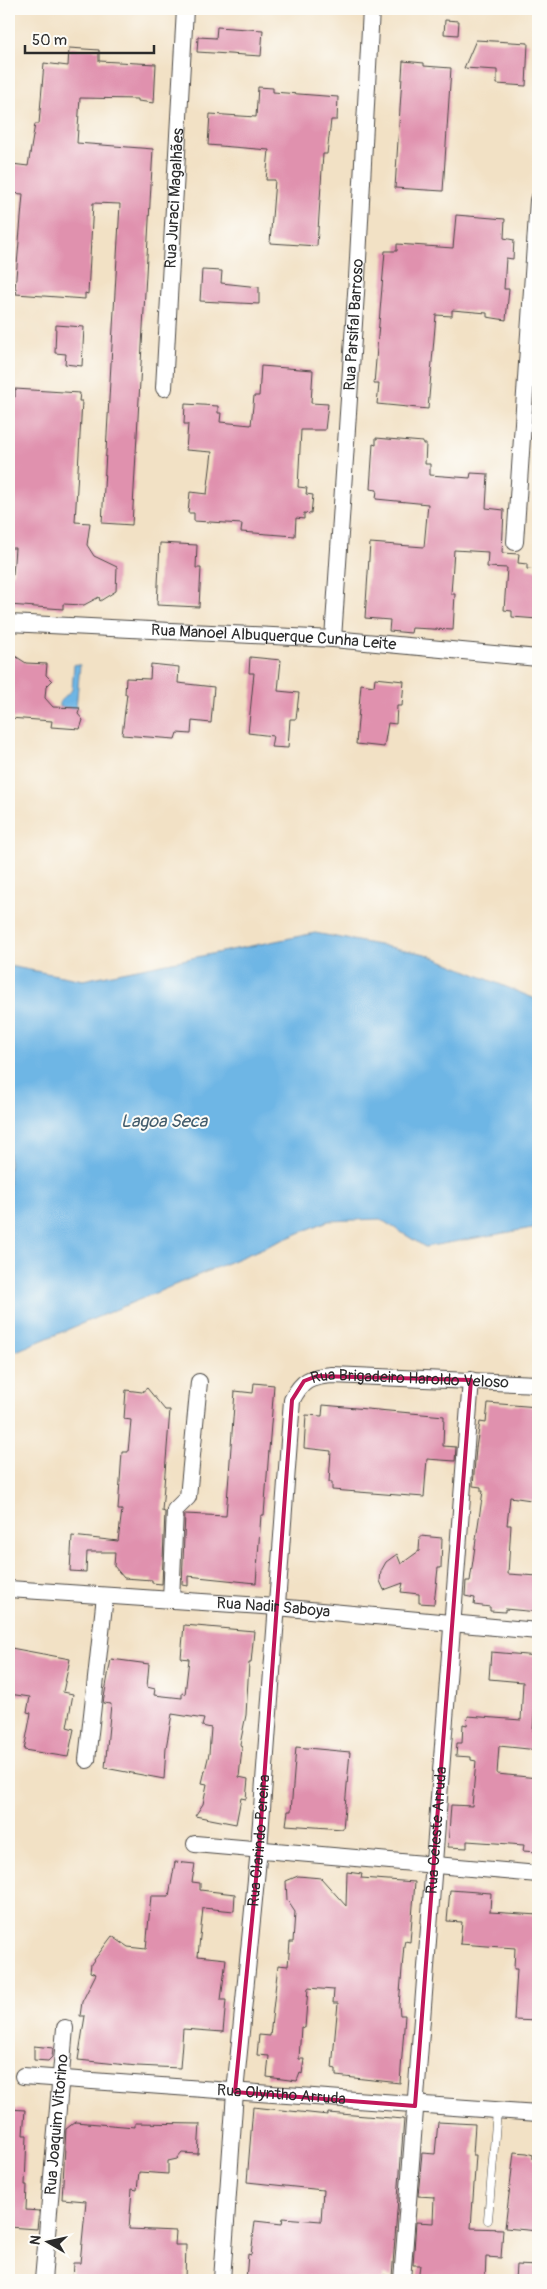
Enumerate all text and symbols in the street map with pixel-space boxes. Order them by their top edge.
scale bar [25,22,154,54]
text: 50 m [32,31,67,50]
street label: Rua Juraci Magalhães [161,127,188,269]
street label: Rua Parsifal Barroso [340,258,368,391]
street label: Rua Manoel Albuquerque Cunha Leite [150,620,397,655]
water label: Lagoa Seca [121,1110,209,1133]
street label: Rua Brigadeiro Haroldo Veloso [308,1365,510,1393]
street label: Rua Nadir Saboya [216,1593,331,1622]
street label: Rua Celeste Arruda [422,1766,451,1895]
street label: Rua Clarindo Pereira [243,1774,274,1908]
street label: Rua Joaquim Vitorino [40,2053,73,2196]
street label: Rua Olyntho Arruda [216,2080,347,2109]
north arrow [22,2216,72,2266]
text: N [27,2234,45,2246]

